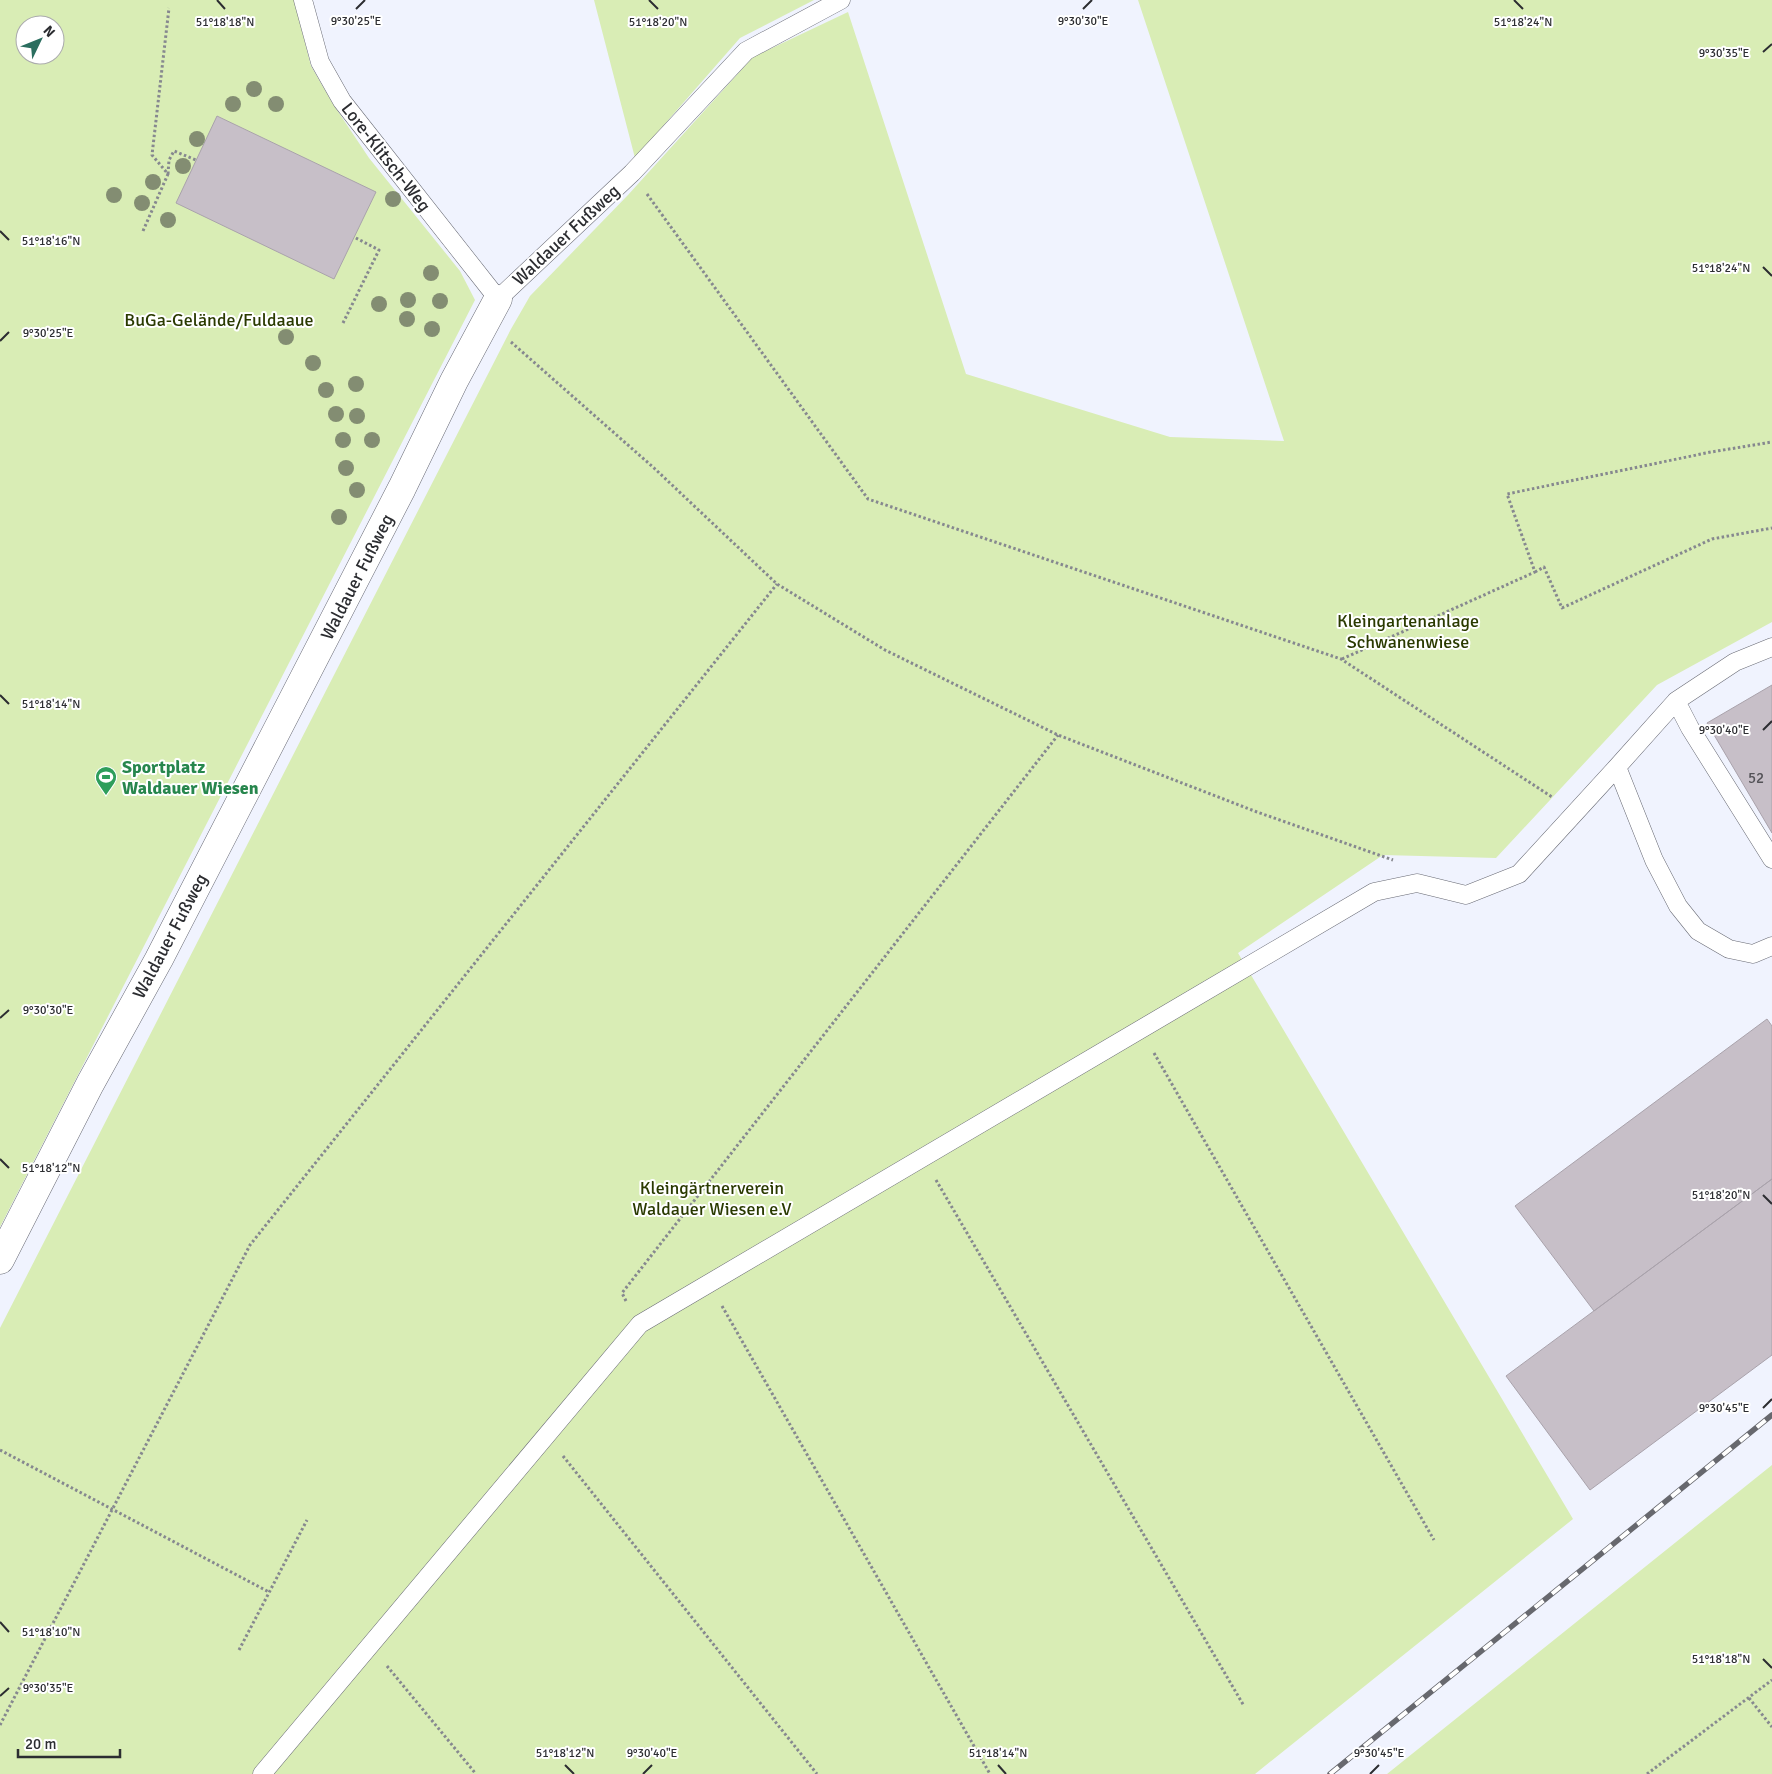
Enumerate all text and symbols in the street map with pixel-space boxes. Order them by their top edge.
text: 9°30'25"E [331,14,382,29]
text: 9°30'30"E [1058,14,1109,29]
north arrow [15,15,65,65]
text: 51°18'18"N [196,15,254,30]
text: 51°18'20"N [629,15,687,30]
text: 51°18'24"N [1494,15,1552,30]
text: N [40,22,59,41]
text: 9°30'35"E [1699,46,1750,61]
street label: Lore-Klitsch-Weg [337,98,435,216]
street label: Waldauer Fußweg [508,180,624,290]
text: 51°18'16"N [22,234,80,249]
text: 51°18'24"N [1692,261,1750,276]
park label: BuGa-Gelände/Fuldaaue [124,309,314,331]
text: 9°30'25"E [23,326,74,341]
street label: Waldauer Fußweg [316,510,398,644]
park label: Kleingartenanlage Schwanenwiese [1337,610,1479,653]
text: 51°18'14"N [22,697,80,712]
text: 9°30'40"E [1699,723,1750,738]
place label: Sportplatz Waldauer Wiesen [122,756,259,799]
sports icon: Sportplatz Waldauer Wiesen [94,765,118,796]
house number: 52 [1748,769,1764,787]
street label: Waldauer Fußweg [128,870,212,1002]
text: 9°30'30"E [23,1003,74,1018]
text: 51°18'12"N [22,1161,80,1176]
park label: Kleingärtnerverein Waldauer Wiesen e.V [632,1177,792,1220]
text: 51°18'20"N [1692,1188,1750,1203]
text: 9°30'45"E [1699,1401,1750,1416]
text: 51°18'10"N [22,1625,80,1640]
text: 51°18'18"N [1692,1652,1750,1667]
text: 9°30'35"E [23,1681,74,1696]
scale bar [18,1726,120,1758]
text: 20 m [25,1735,56,1753]
text: 51°18'12"N [536,1746,594,1761]
text: 9°30'40"E [627,1746,678,1761]
text: 51°18'14"N [969,1746,1027,1761]
text: 9°30'45"E [1354,1746,1405,1761]

